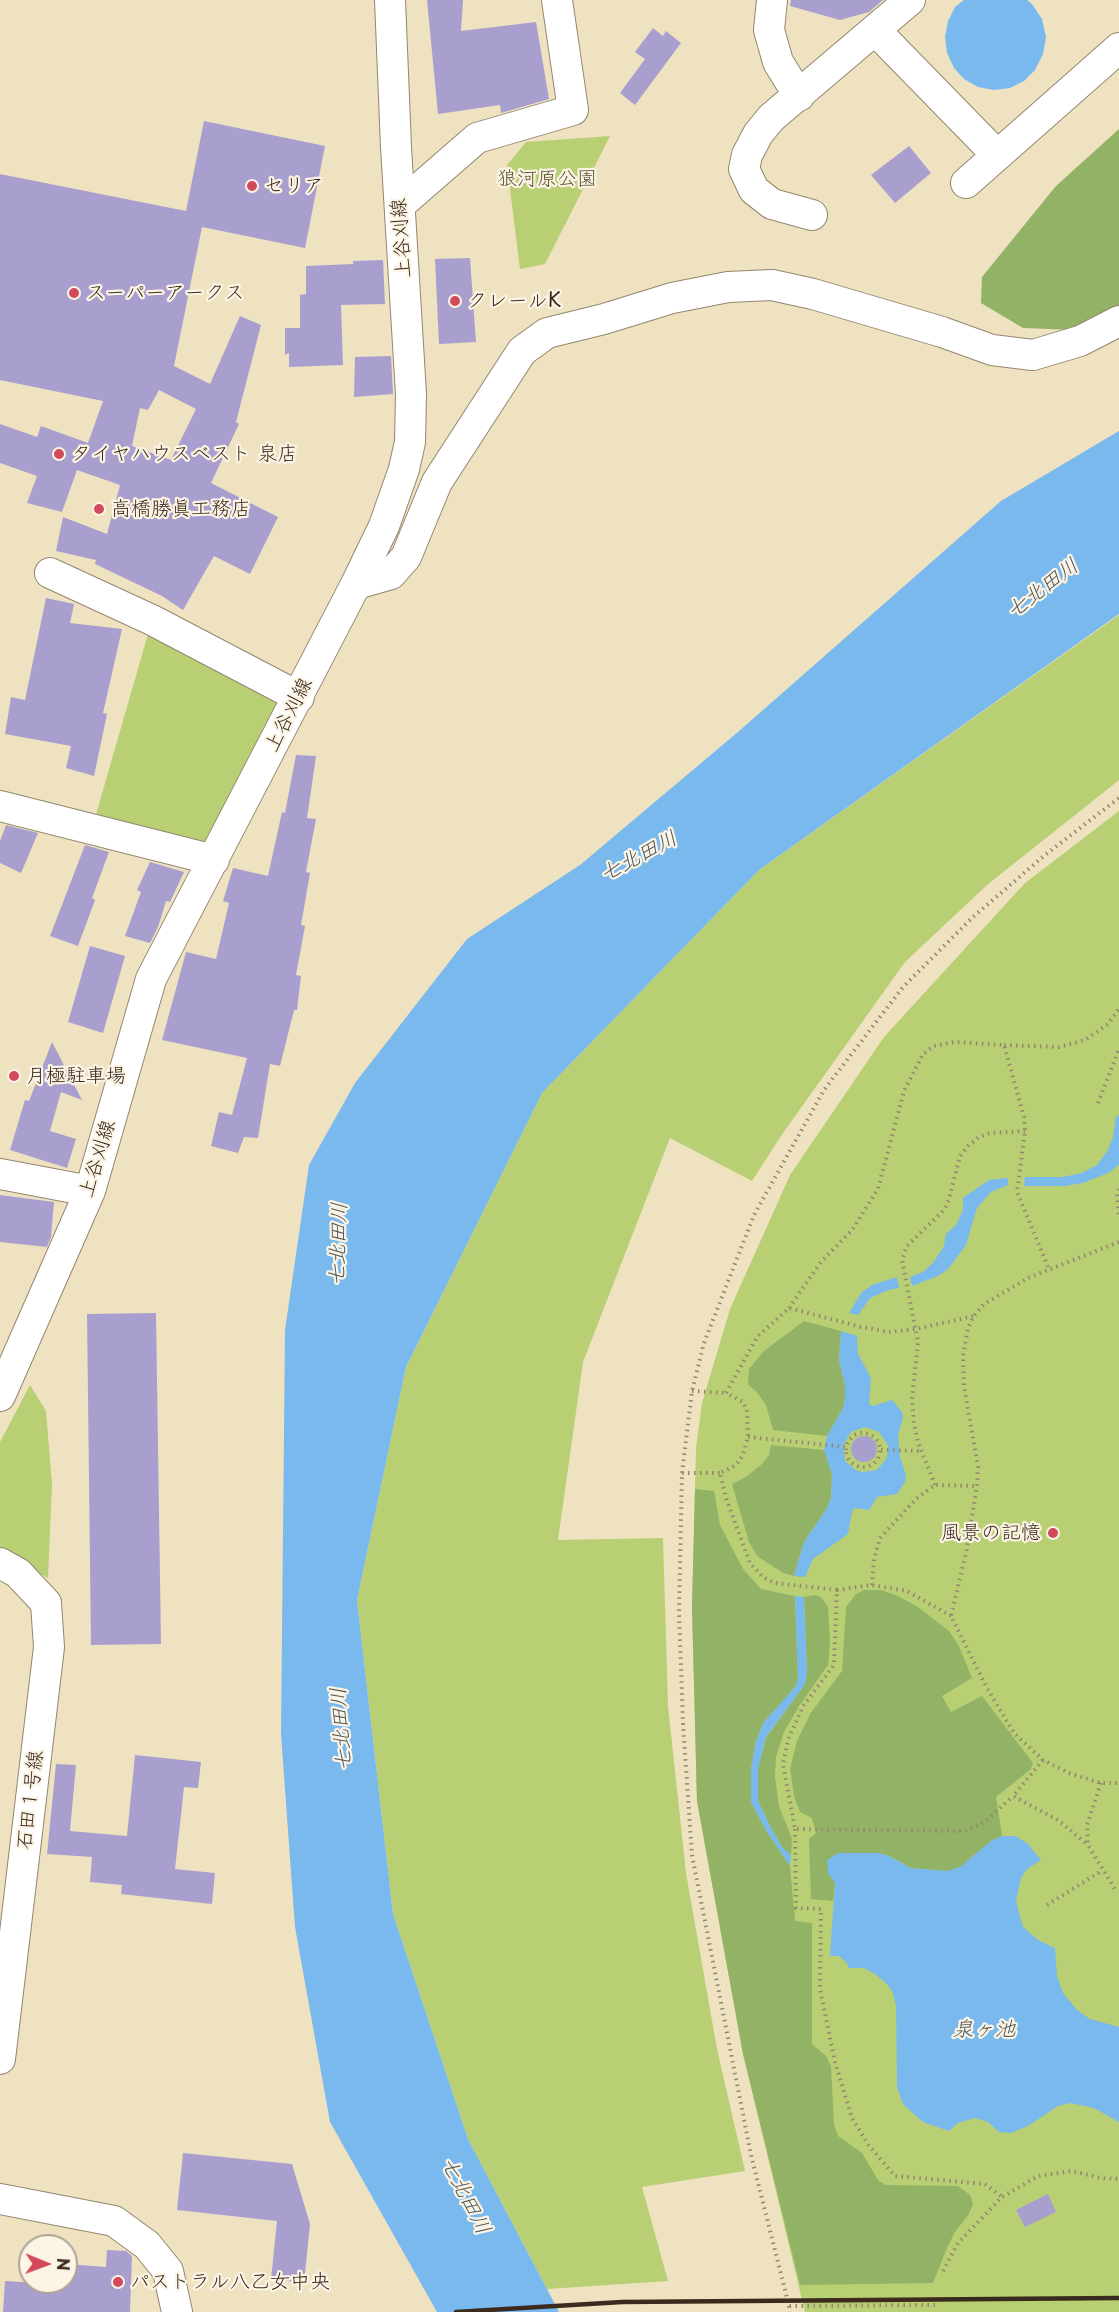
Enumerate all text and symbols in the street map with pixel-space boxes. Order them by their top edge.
park label: 狼河原公園 [497,167,597,191]
place label: セリア [264,174,324,198]
marker: セリア [245,179,259,193]
street label: 上谷刈線 [387,197,417,279]
place label: スーパーアークス [86,281,244,305]
marker: スーパーアークス [67,286,81,300]
place label: クレールK [467,289,561,313]
marker: クレールK [448,294,462,308]
place label: タイヤハウスベスト 泉店 [71,442,297,466]
marker: タイヤハウスベスト 泉店 [52,447,66,461]
place label: 高橋勝眞工務店 [111,497,251,521]
marker: 高橋勝眞工務店 [92,502,106,516]
water label: 七北田川 [1002,554,1084,624]
street label: 上谷刈線 [260,674,318,756]
water label: 七北田川 [596,826,682,888]
place label: 月極駐車場 [26,1064,126,1088]
marker: 月極駐車場 [7,1069,21,1083]
street label: 上谷刈線 [75,1117,121,1201]
water label: 七北田川 [325,1202,353,1286]
place label: 風景の記憶 [941,1521,1041,1545]
marker: 風景の記憶 [1046,1526,1060,1540]
water label: 七北田川 [327,1686,357,1772]
street label: 石田１号線 [13,1749,49,1851]
water label: 泉ヶ池 [953,2017,1015,2043]
water label: 七北田川 [435,2153,495,2239]
north arrow [18,2234,78,2294]
text: N [52,2258,76,2271]
place label: パストラル八乙女中央 [130,2270,330,2294]
marker: パストラル八乙女中央 [111,2275,125,2289]

